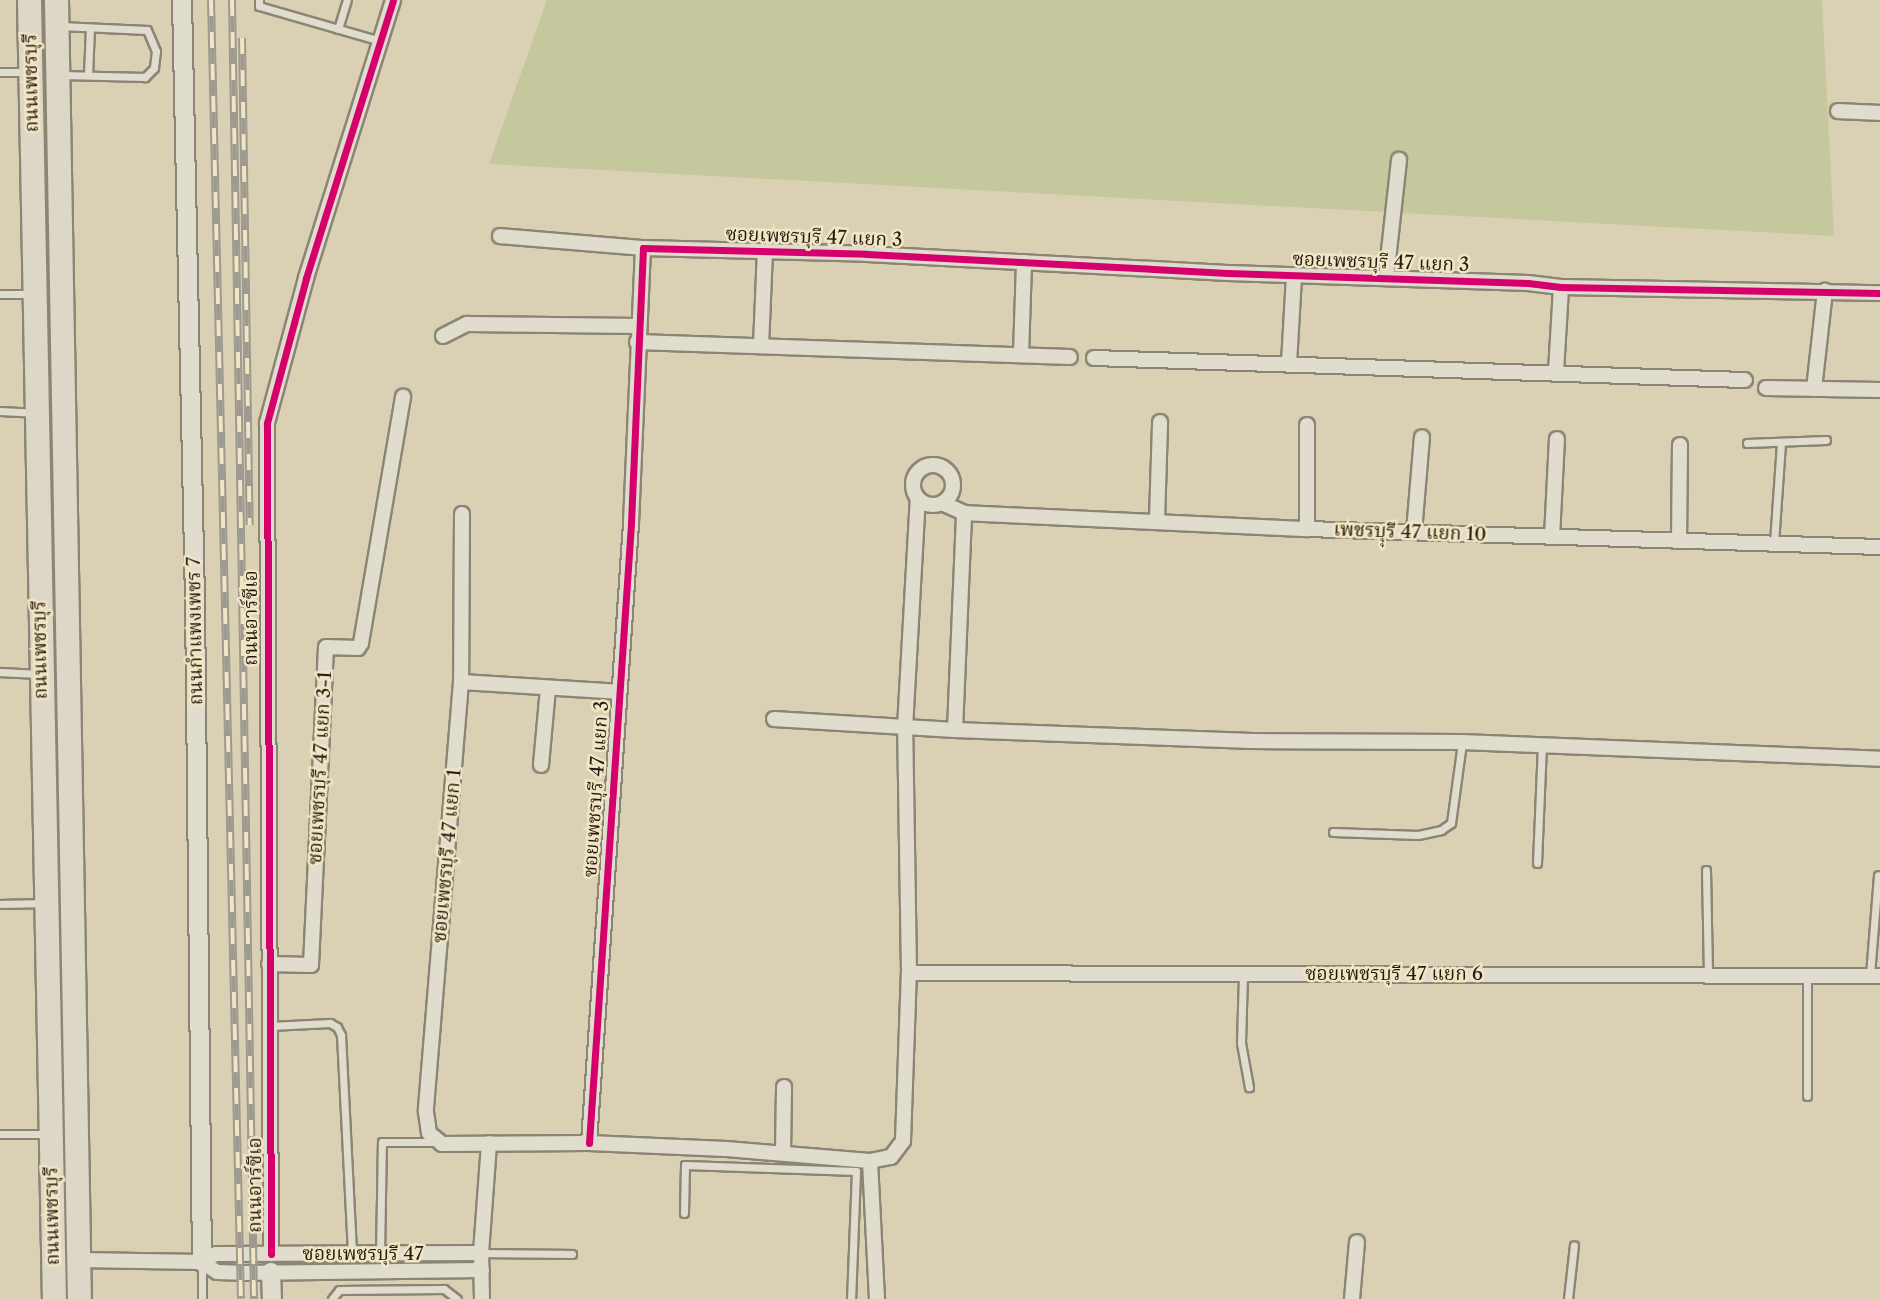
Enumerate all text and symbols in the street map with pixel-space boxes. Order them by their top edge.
street label: ถนนเพชรบุรี [19,33,43,133]
street label: ซอยเพชรบุรี 47 แยก 3 [725,223,903,251]
street label: ซอยเพชรบุรี 47 แยก 3 [1292,248,1470,276]
street label: เพชรบุุรี 47 แยก 10 [1333,518,1487,546]
street label: ถนนกำแพงเพชร 7 [182,557,208,705]
street label: ถนนอาร์ซีเอ [240,570,262,666]
street label: ถนนเพชรบุรี [28,600,52,700]
street label: ซอยเพชรบุรี 47 แยก 3-1 [304,671,336,865]
street label: ซอยเพชรบุรี 47 แยก 3 [578,700,614,878]
street label: ซอยเพชรบุรี 47 แยก 1 [428,768,466,944]
street label: ซอยเพชรบุรี 47 แยก 6 [1305,963,1483,985]
street label: ถนนอาร์ซีเอ [244,1137,266,1233]
street label: ถนนเพชรบุรี [40,1166,64,1266]
street label: ซอยเพชรบุรี 47 [302,1243,424,1265]

